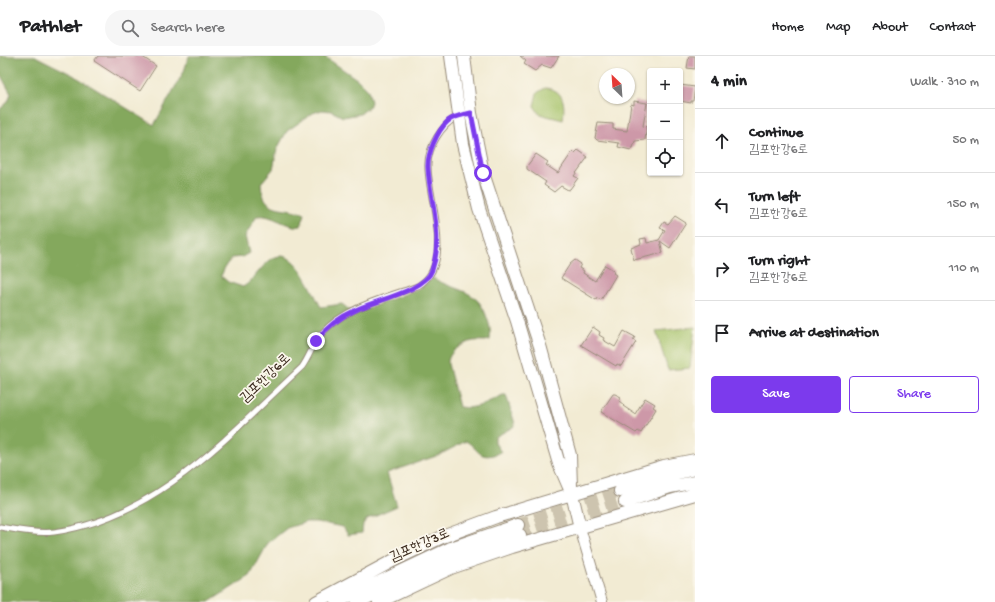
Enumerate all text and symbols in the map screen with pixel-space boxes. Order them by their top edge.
search box [105,10,385,46]
text: Pathlet [20,16,81,39]
icon: search [119,17,141,39]
text: Search here [151,19,225,37]
text: Home [772,19,804,36]
text: Map [826,19,850,36]
text: About [872,19,908,36]
text: Contact [930,19,975,36]
north arrow [599,68,635,104]
map controls [647,68,683,176]
button: + [647,68,683,104]
text: 4 min [711,72,747,92]
text: Walk · 310 m [910,75,979,90]
button: − [647,104,683,140]
text: Continue [749,124,803,142]
icon: ahead [711,130,733,152]
text: 50 m [952,133,979,148]
button: locate [647,140,683,176]
text: 김포한강6로 [749,143,808,158]
route start [474,164,492,182]
text: Turn left [749,188,800,206]
icon: left [711,194,733,216]
text: 150 m [947,197,979,212]
text: 김포한강6로 [749,207,808,222]
text: Turn right [749,252,809,270]
icon: right [711,258,733,280]
text: 110 m [949,261,979,276]
text: 김포한강6로 [749,271,808,286]
icon: arrive [711,322,733,344]
text: Arrive at destination [749,324,879,342]
route end [307,332,325,350]
street label: 김포한강6로 [237,351,295,407]
button: Save [711,376,841,413]
button: Share [849,376,979,413]
street label: 김포한강3로 [387,525,453,567]

